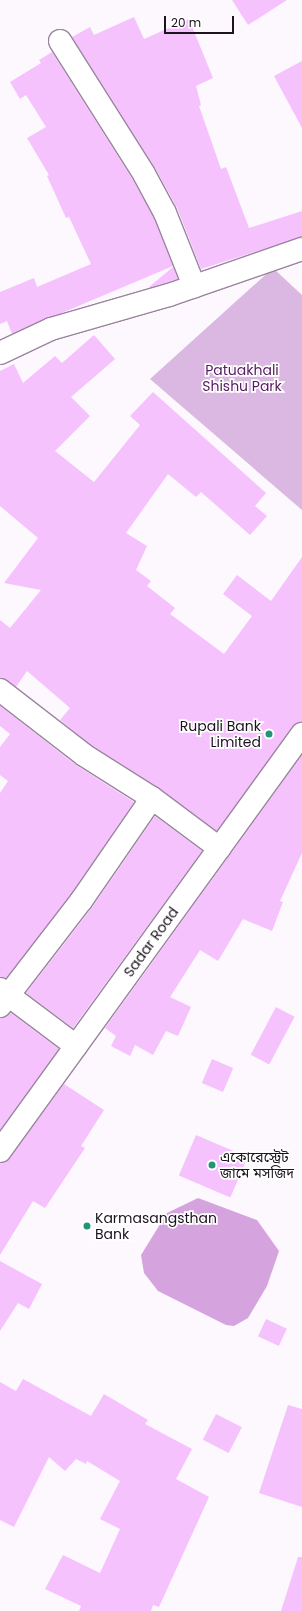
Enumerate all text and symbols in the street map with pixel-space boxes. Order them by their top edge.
scale bar [166,8,236,34]
text: 20 m [171,14,201,31]
park label: Patuakhali Shishu Park [202,362,282,394]
place label: Rupali Bank Limited [180,718,261,750]
marker: Rupali Bank Limited [264,729,274,739]
street label: Sadar Road [120,904,182,980]
place label: একোরেস্ট্রেট জামে মসজিদ [220,1149,294,1182]
marker: একোরেস্ট্রেট জামে মসজিদ [207,1160,217,1170]
place label: Karmasangsthan Bank [95,1210,217,1242]
marker: Karmasangsthan Bank [82,1221,92,1231]

